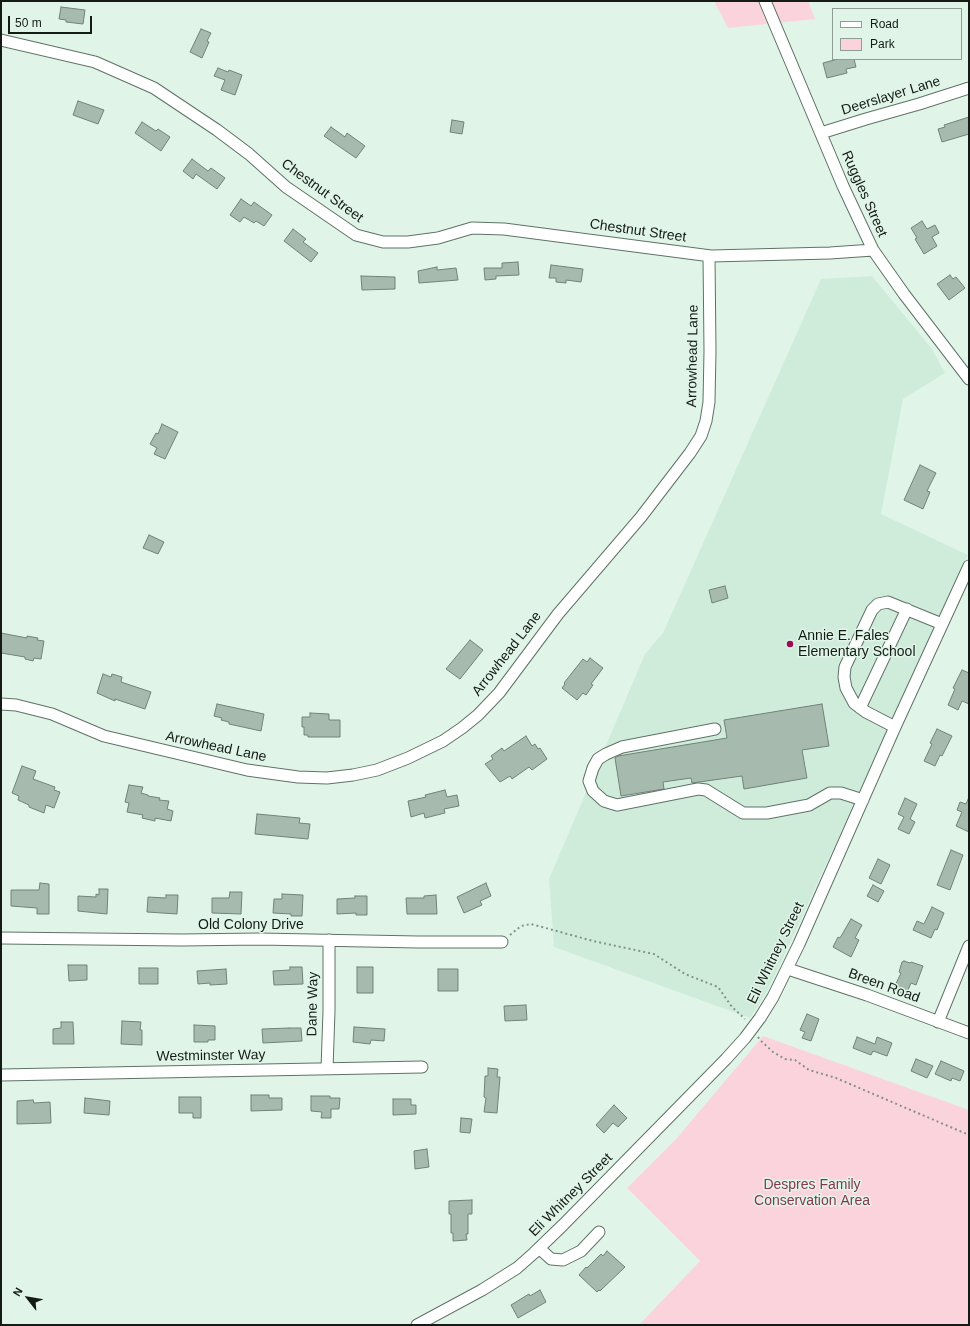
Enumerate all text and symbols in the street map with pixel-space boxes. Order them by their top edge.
scale bar [10,8,94,34]
legend [832,8,962,60]
text: 50 m [15,16,42,30]
text: Road [870,17,899,31]
text: Park [870,37,895,51]
street label: Deerslayer Lane [839,73,943,119]
street label: Ruggles Street [837,148,891,240]
street label: Chestnut Street [278,156,366,226]
street label: Chestnut Street [589,216,687,246]
street label: Arrowhead Lane [684,304,702,408]
street label: Arrowhead Lane [469,608,545,700]
place label: Annie E. Fales Elementary School [798,628,916,660]
marker: Annie E. Fales Elementary School [785,639,795,649]
street label: Arrowhead Lane [164,728,268,766]
street label: Eli Whitney Street [744,899,808,1007]
street label: Old Colony Drive [198,917,304,933]
street label: Breen Road [846,965,922,1007]
street label: Dane Way [304,971,322,1037]
street label: Westminster Way [156,1047,266,1065]
street label: Eli Whitney Street [526,1150,616,1240]
park label: Despres Family Conservation Area [754,1177,870,1210]
north arrow [8,1278,48,1318]
text: N [11,1285,25,1298]

